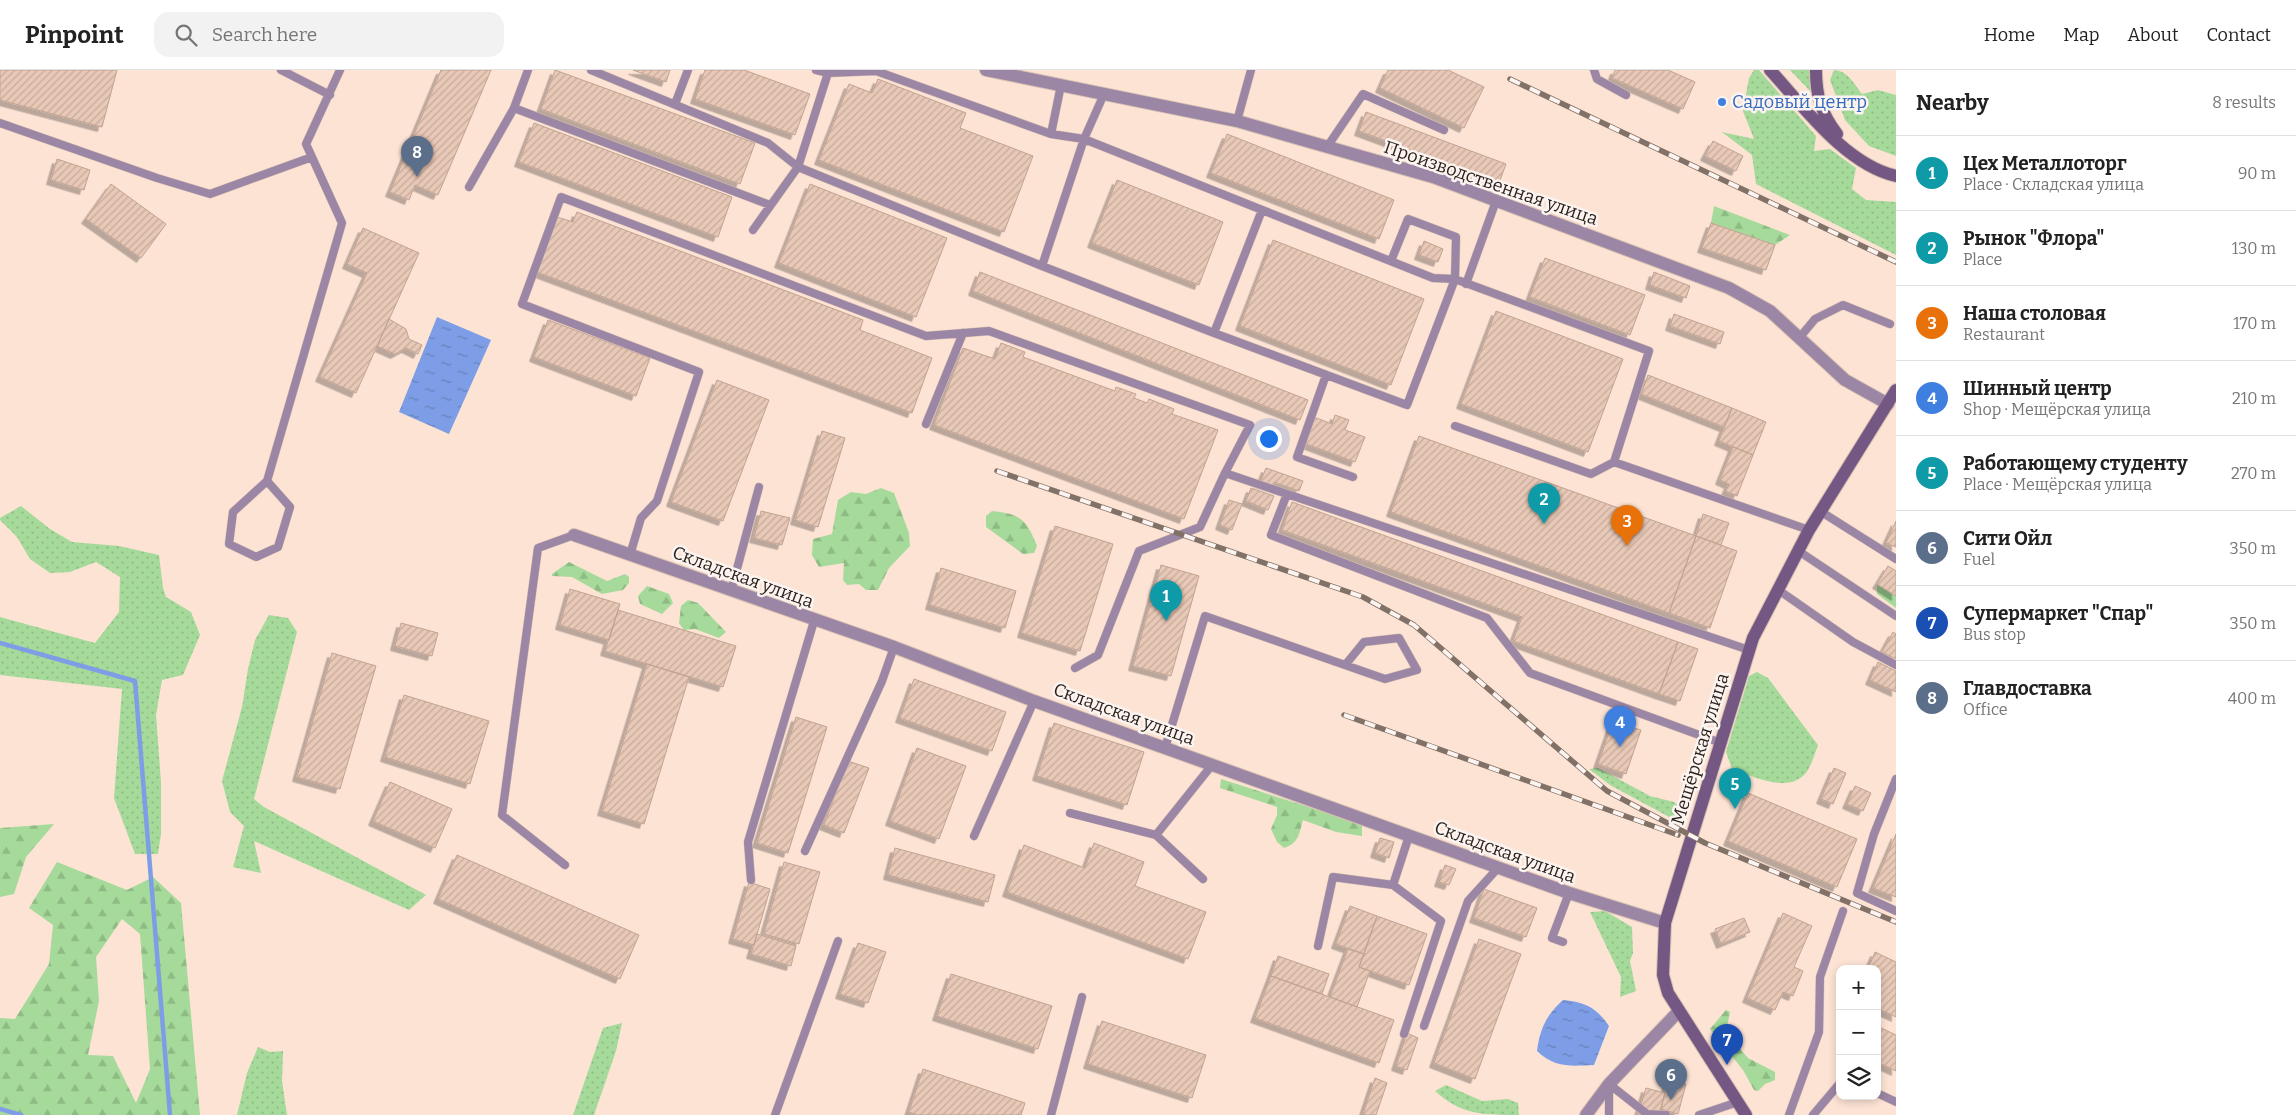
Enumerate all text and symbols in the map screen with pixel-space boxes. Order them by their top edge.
search box [154,12,504,57]
text: Pinpoint [25,21,124,49]
icon: search [172,21,200,49]
text: Search here [212,23,317,46]
text: Home [1984,24,2035,46]
text: Map [2063,24,2099,46]
text: About [2127,24,2178,46]
text: Contact [2206,24,2271,46]
text: Nearby [1916,90,1989,116]
place label: Садовый центр [1732,91,1867,113]
text: 8 results [2212,93,2276,112]
marker: Садовый центр [1716,96,1728,108]
pin: 8 [401,136,433,177]
street label: Производственная улица [1381,136,1601,230]
text: Цех Металлоторг [1963,152,2127,175]
text: 1 [1929,164,1935,183]
text: 90 m [2238,164,2276,183]
text: Place · Складская улица [1963,175,2144,194]
text: Рынок "Флора" [1963,227,2105,250]
text: 2 [1927,239,1937,258]
text: 130 m [2232,239,2276,258]
text: Place [1963,250,2002,269]
text: Наша столовая [1963,302,2106,325]
text: 3 [1927,314,1937,333]
text: 170 m [2233,314,2276,333]
text: Restaurant [1963,325,2045,344]
text: Шинный центр [1963,377,2112,400]
text: 4 [1927,389,1937,408]
text: 210 m [2232,389,2276,408]
text: Shop · Мещёрская улица [1963,400,2151,419]
your location [1256,426,1282,452]
text: Работающему студенту [1963,452,2188,475]
text: 5 [1928,464,1936,483]
text: 270 m [2231,464,2276,483]
text: Place · Мещёрская улица [1963,475,2152,494]
pin: 2 [1528,483,1560,524]
pin: 3 [1611,505,1643,546]
text: Сити Ойл [1963,527,2052,550]
text: 6 [1927,539,1937,558]
text: 350 m [2230,539,2276,558]
street label: Складская улица [669,541,817,613]
text: Fuel [1963,550,1995,569]
pin: 1 [1150,580,1182,621]
text: Супермаркет "Спар" [1963,602,2154,625]
text: 7 [1928,614,1936,633]
text: 350 m [2230,614,2276,633]
text: Bus stop [1963,625,2026,644]
street label: Мещёрская улица [1666,670,1734,828]
text: Главдоставка [1963,677,2092,700]
street label: Складская улица [1050,678,1198,750]
text: 8 [1927,689,1937,708]
text: 400 m [2228,689,2276,708]
text: Office [1963,700,2008,719]
pin: 4 [1604,706,1636,747]
pin: 5 [1719,768,1751,809]
street label: Складская улица [1431,816,1579,888]
map controls [1836,965,1881,1100]
button: + [1836,965,1881,1010]
button: − [1836,1010,1881,1055]
pin: 7 [1711,1024,1743,1065]
button: layers [1836,1055,1881,1100]
pin: 6 [1655,1059,1687,1100]

